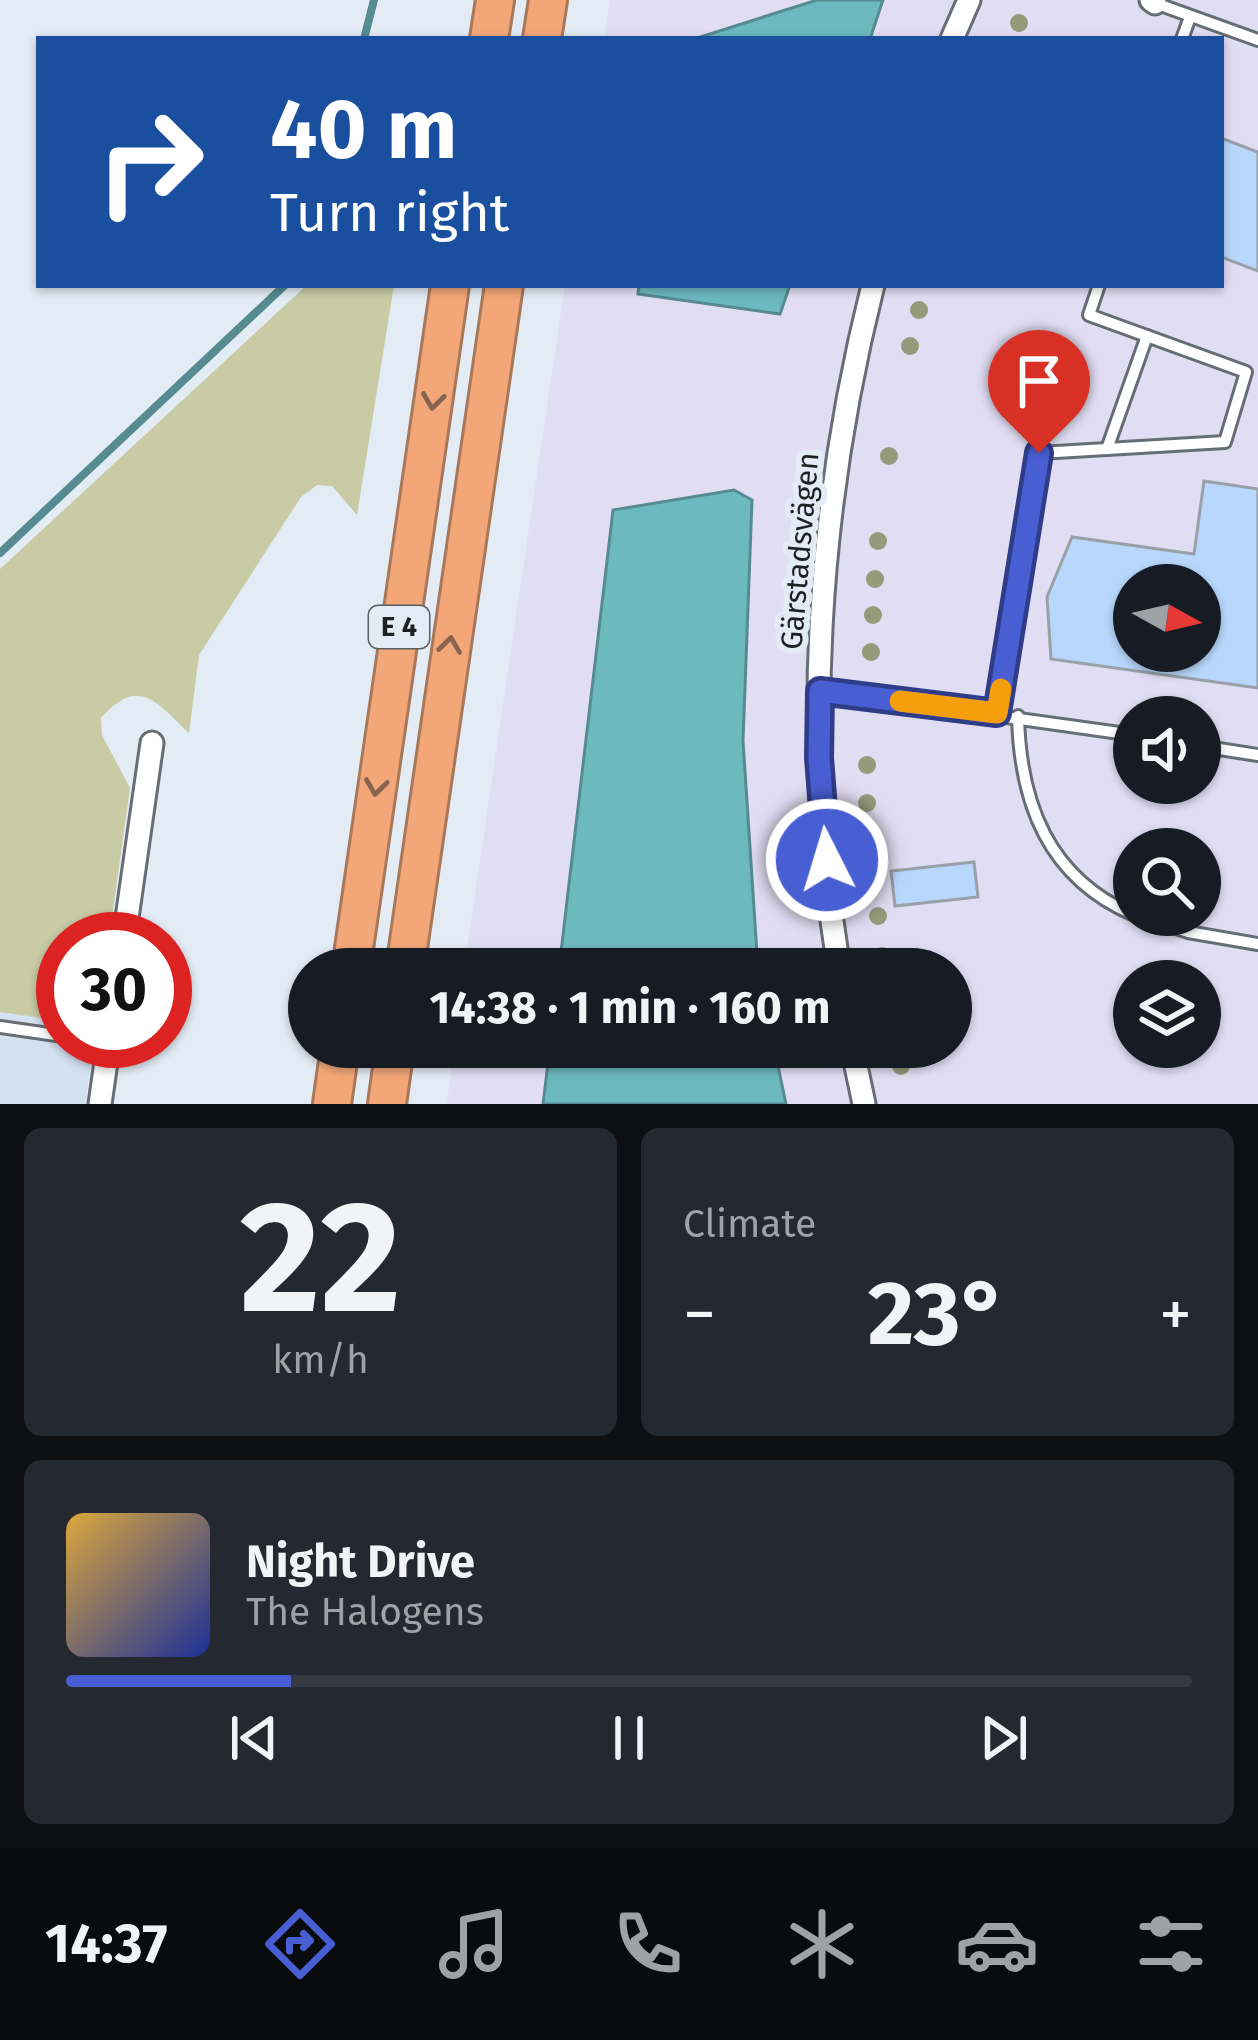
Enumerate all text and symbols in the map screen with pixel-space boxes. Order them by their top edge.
text: 40 m [270,79,458,180]
icon: right [72,84,228,240]
text: Turn right [270,181,509,245]
pin [988,330,1090,453]
icon: arrive [1006,348,1072,414]
one-way arrow [421,391,447,410]
street label: Gärstadsvägen [773,451,827,651]
north arrow [1113,564,1221,672]
map controls [1113,564,1221,1068]
road number: E 4 [369,606,429,648]
one-way arrow [436,635,462,655]
button: sound [1113,696,1221,804]
one-way arrow [364,777,390,796]
position arrow [764,797,890,923]
button: search [1113,828,1221,936]
speed limit sign: 30 [36,912,192,1068]
button: layers [1113,960,1221,1068]
text: 14:38 · 1 min · 160 m [429,981,831,1035]
text: 22 [240,1165,401,1352]
text: Climate [683,1201,816,1247]
text: 23° [868,1260,1007,1368]
text: − [683,1275,716,1354]
text: + [1159,1275,1192,1354]
text: km/h [272,1337,369,1383]
text: Night Drive [246,1535,475,1589]
text: The Halogens [246,1589,484,1635]
icon: previous [221,1705,287,1771]
icon: pause [596,1705,662,1771]
icon: next [971,1705,1037,1771]
icon: directions [258,1902,342,1986]
icon: music [432,1902,516,1986]
icon: phone [606,1902,690,1986]
icon: climate [780,1902,864,1986]
icon: car [955,1902,1039,1986]
icon: filters [1129,1902,1213,1986]
text: 14:37 [45,1912,168,1976]

